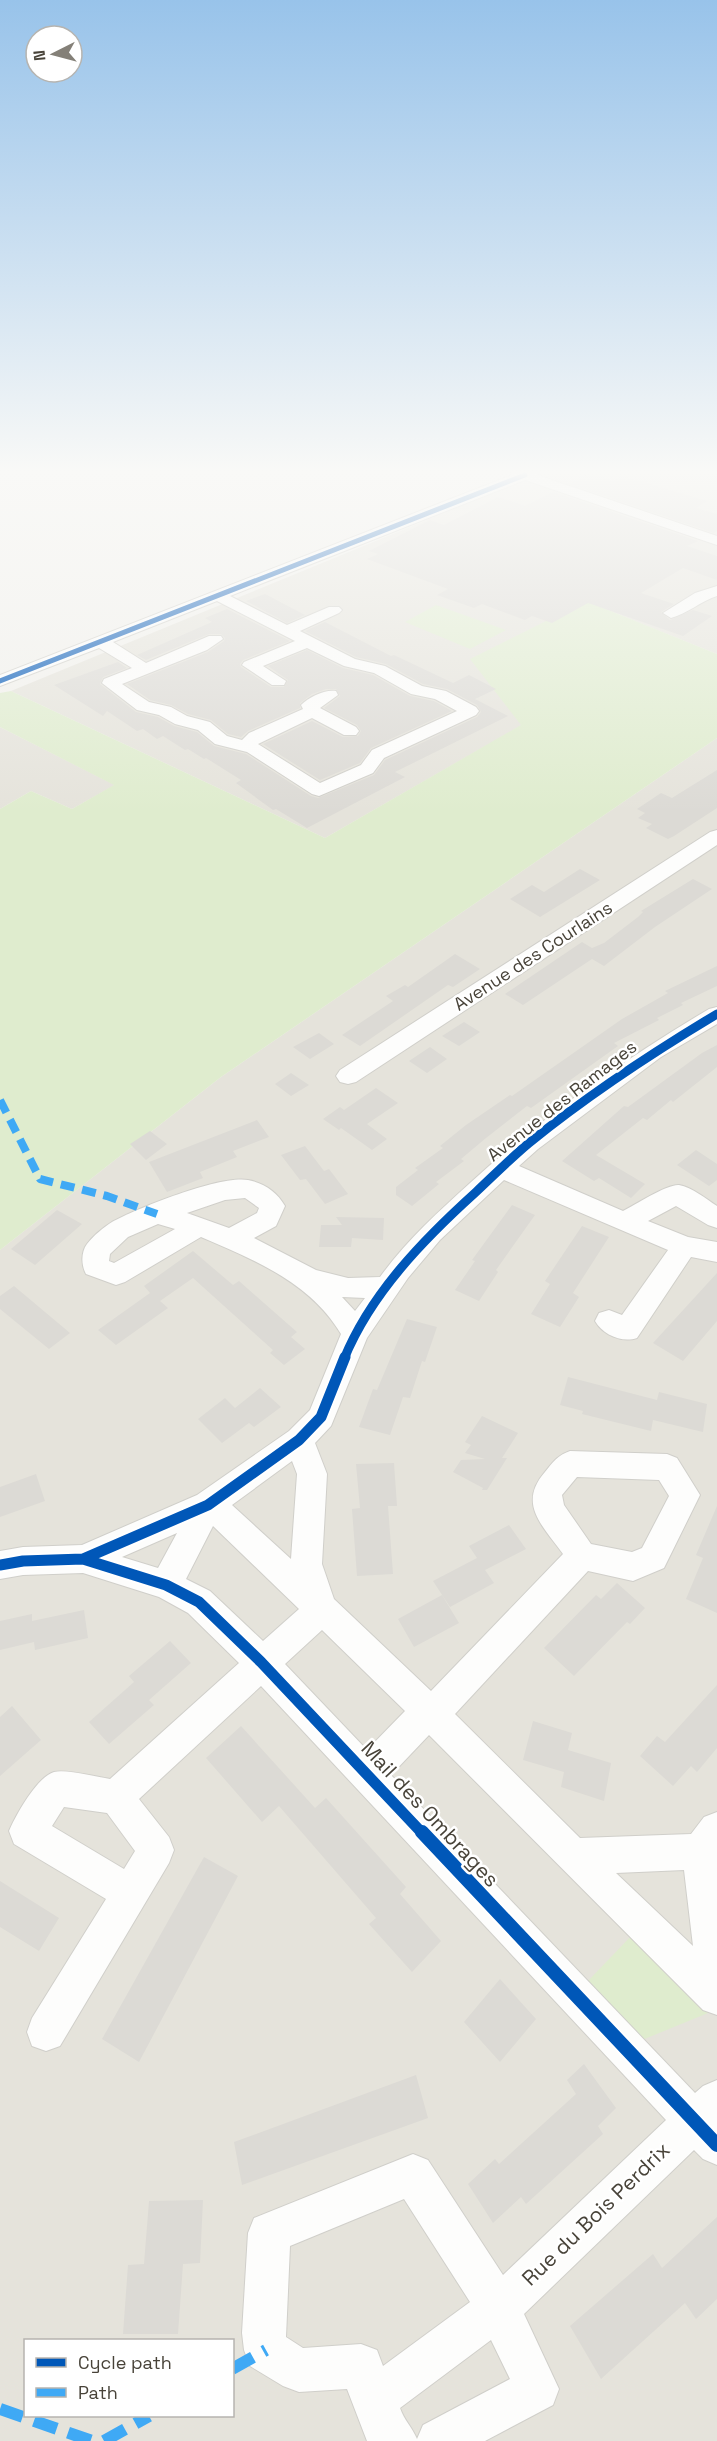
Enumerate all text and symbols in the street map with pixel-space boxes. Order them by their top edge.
north arrow [24,24,84,84]
text: N [29,49,51,62]
street label: Avenue des Courlains [449,896,616,1016]
street label: Avenue des Ramages [482,1035,641,1166]
street label: Mail des Ombrages [356,1735,505,1892]
street label: Rue du Bois Perdrix [516,2136,675,2291]
legend [24,2339,234,2417]
text: Cycle path [78,2351,172,2374]
text: Path [78,2381,118,2404]

